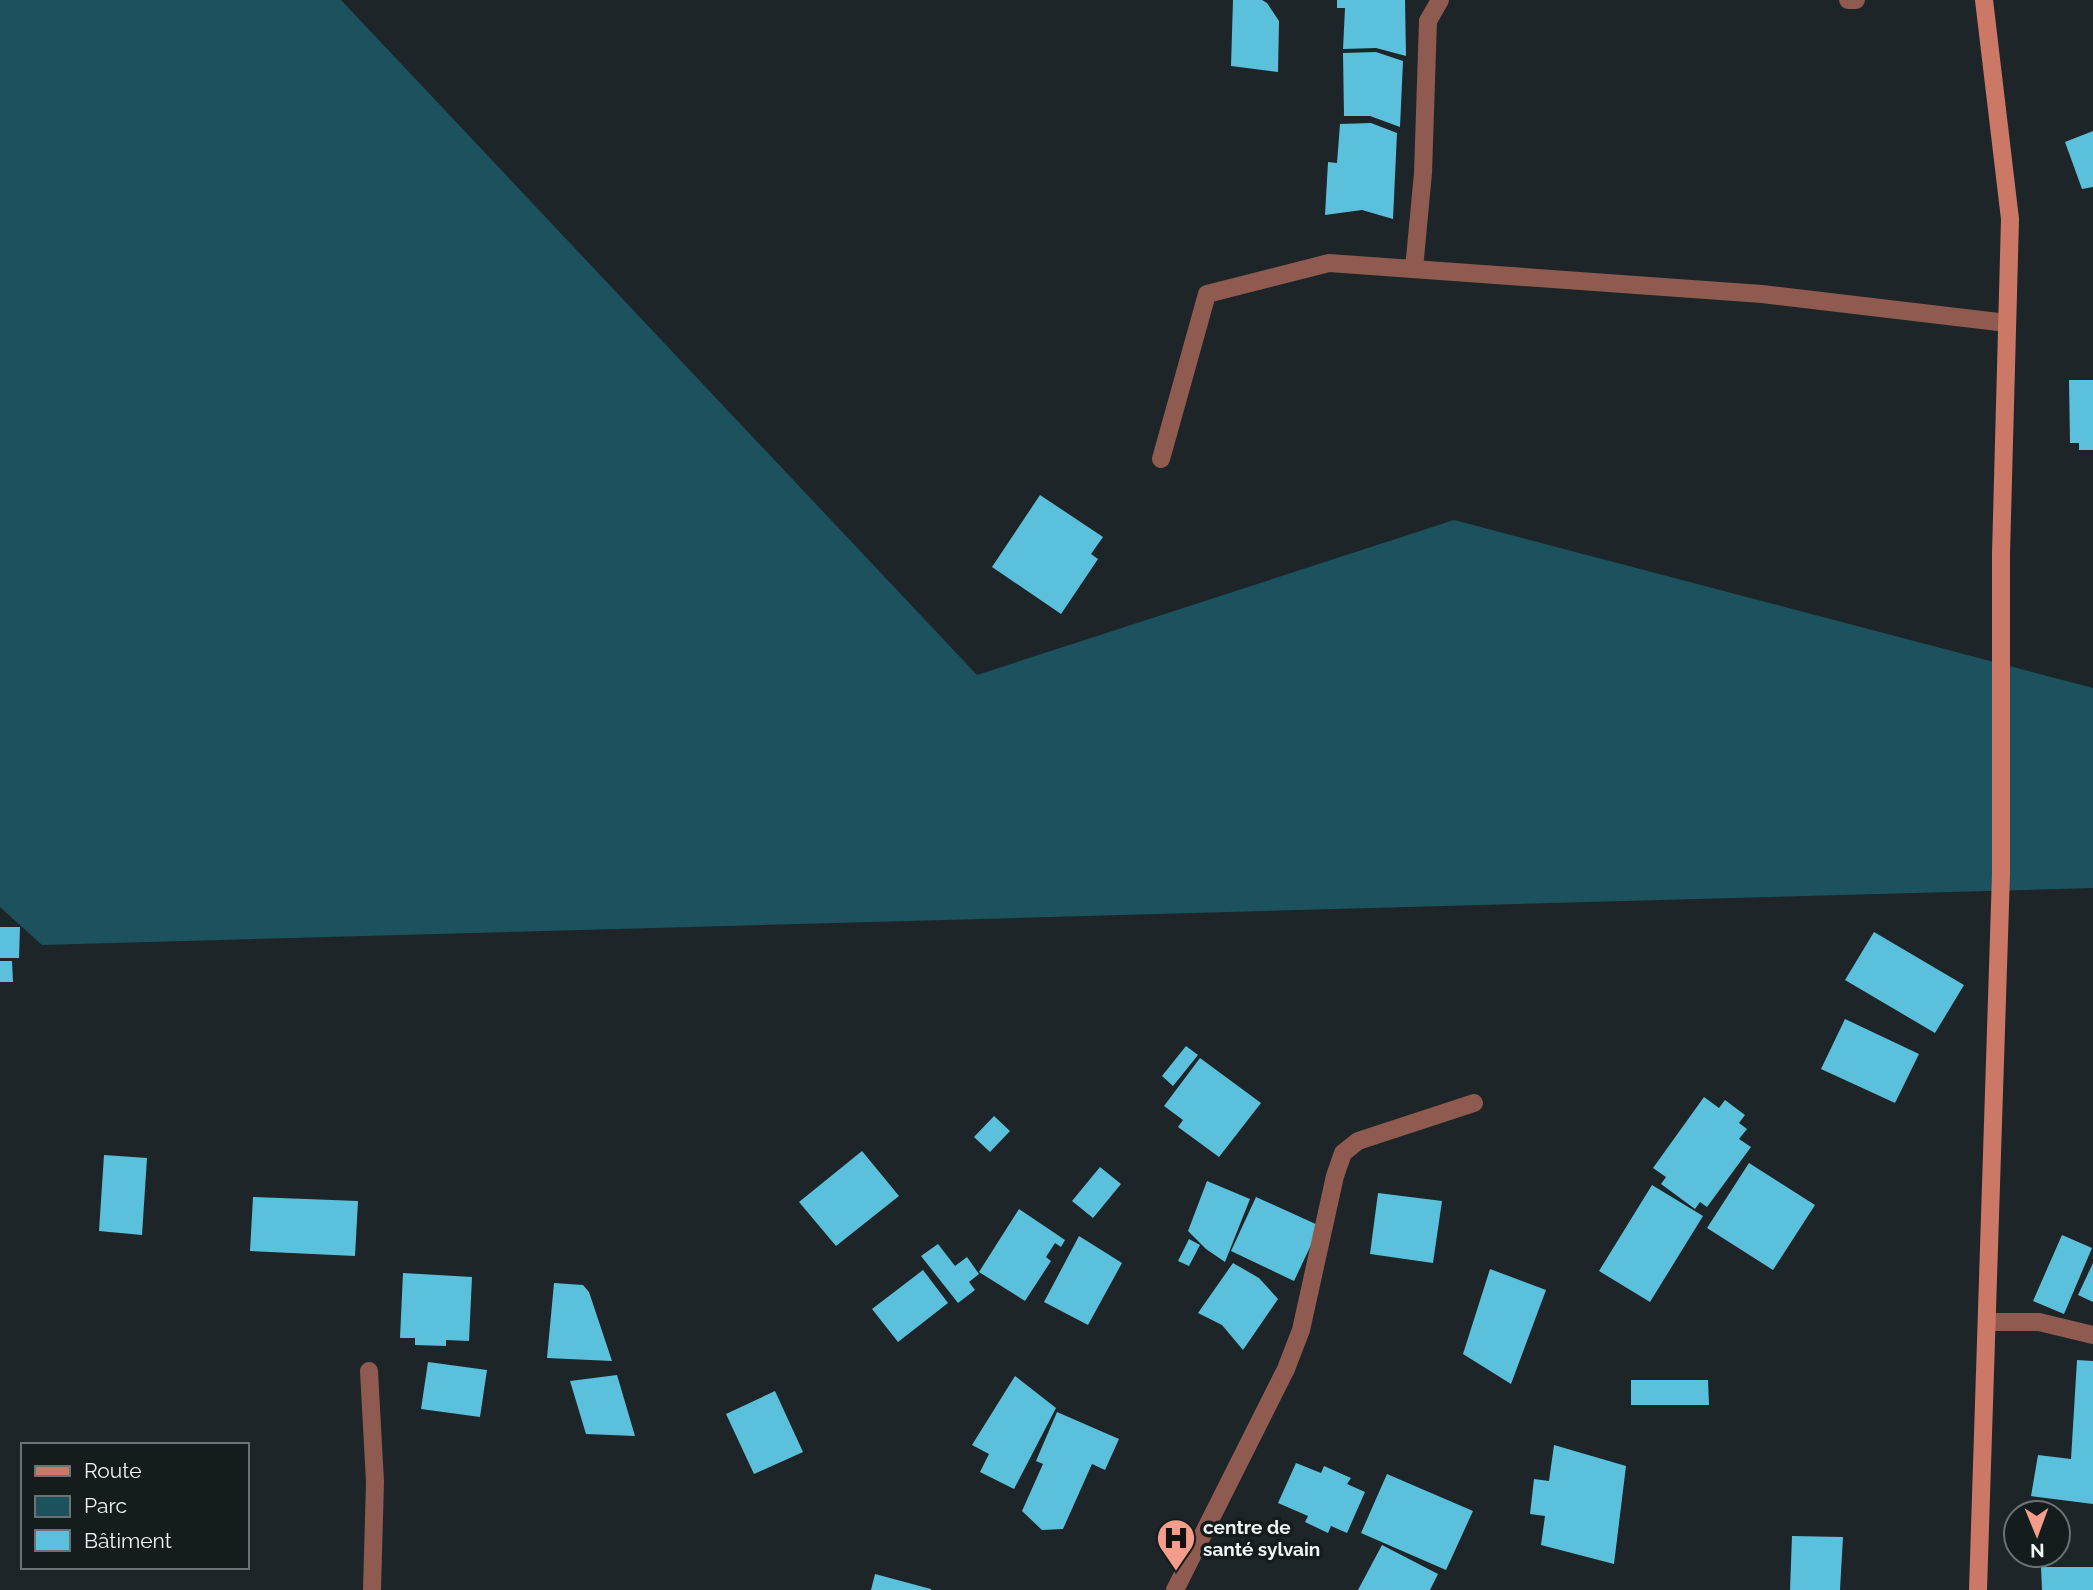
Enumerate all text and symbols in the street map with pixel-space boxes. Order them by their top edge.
legend [21,1443,248,1569]
text: Route [84,1458,142,1483]
text: Parc [84,1493,127,1518]
north arrow [2002,1499,2072,1569]
place label: centre de santé sylvain [1203,1516,1320,1560]
hospital icon: centre de santé sylvain [1155,1517,1197,1572]
text: Bâtiment [84,1528,172,1553]
text: N [2030,1540,2045,1562]

